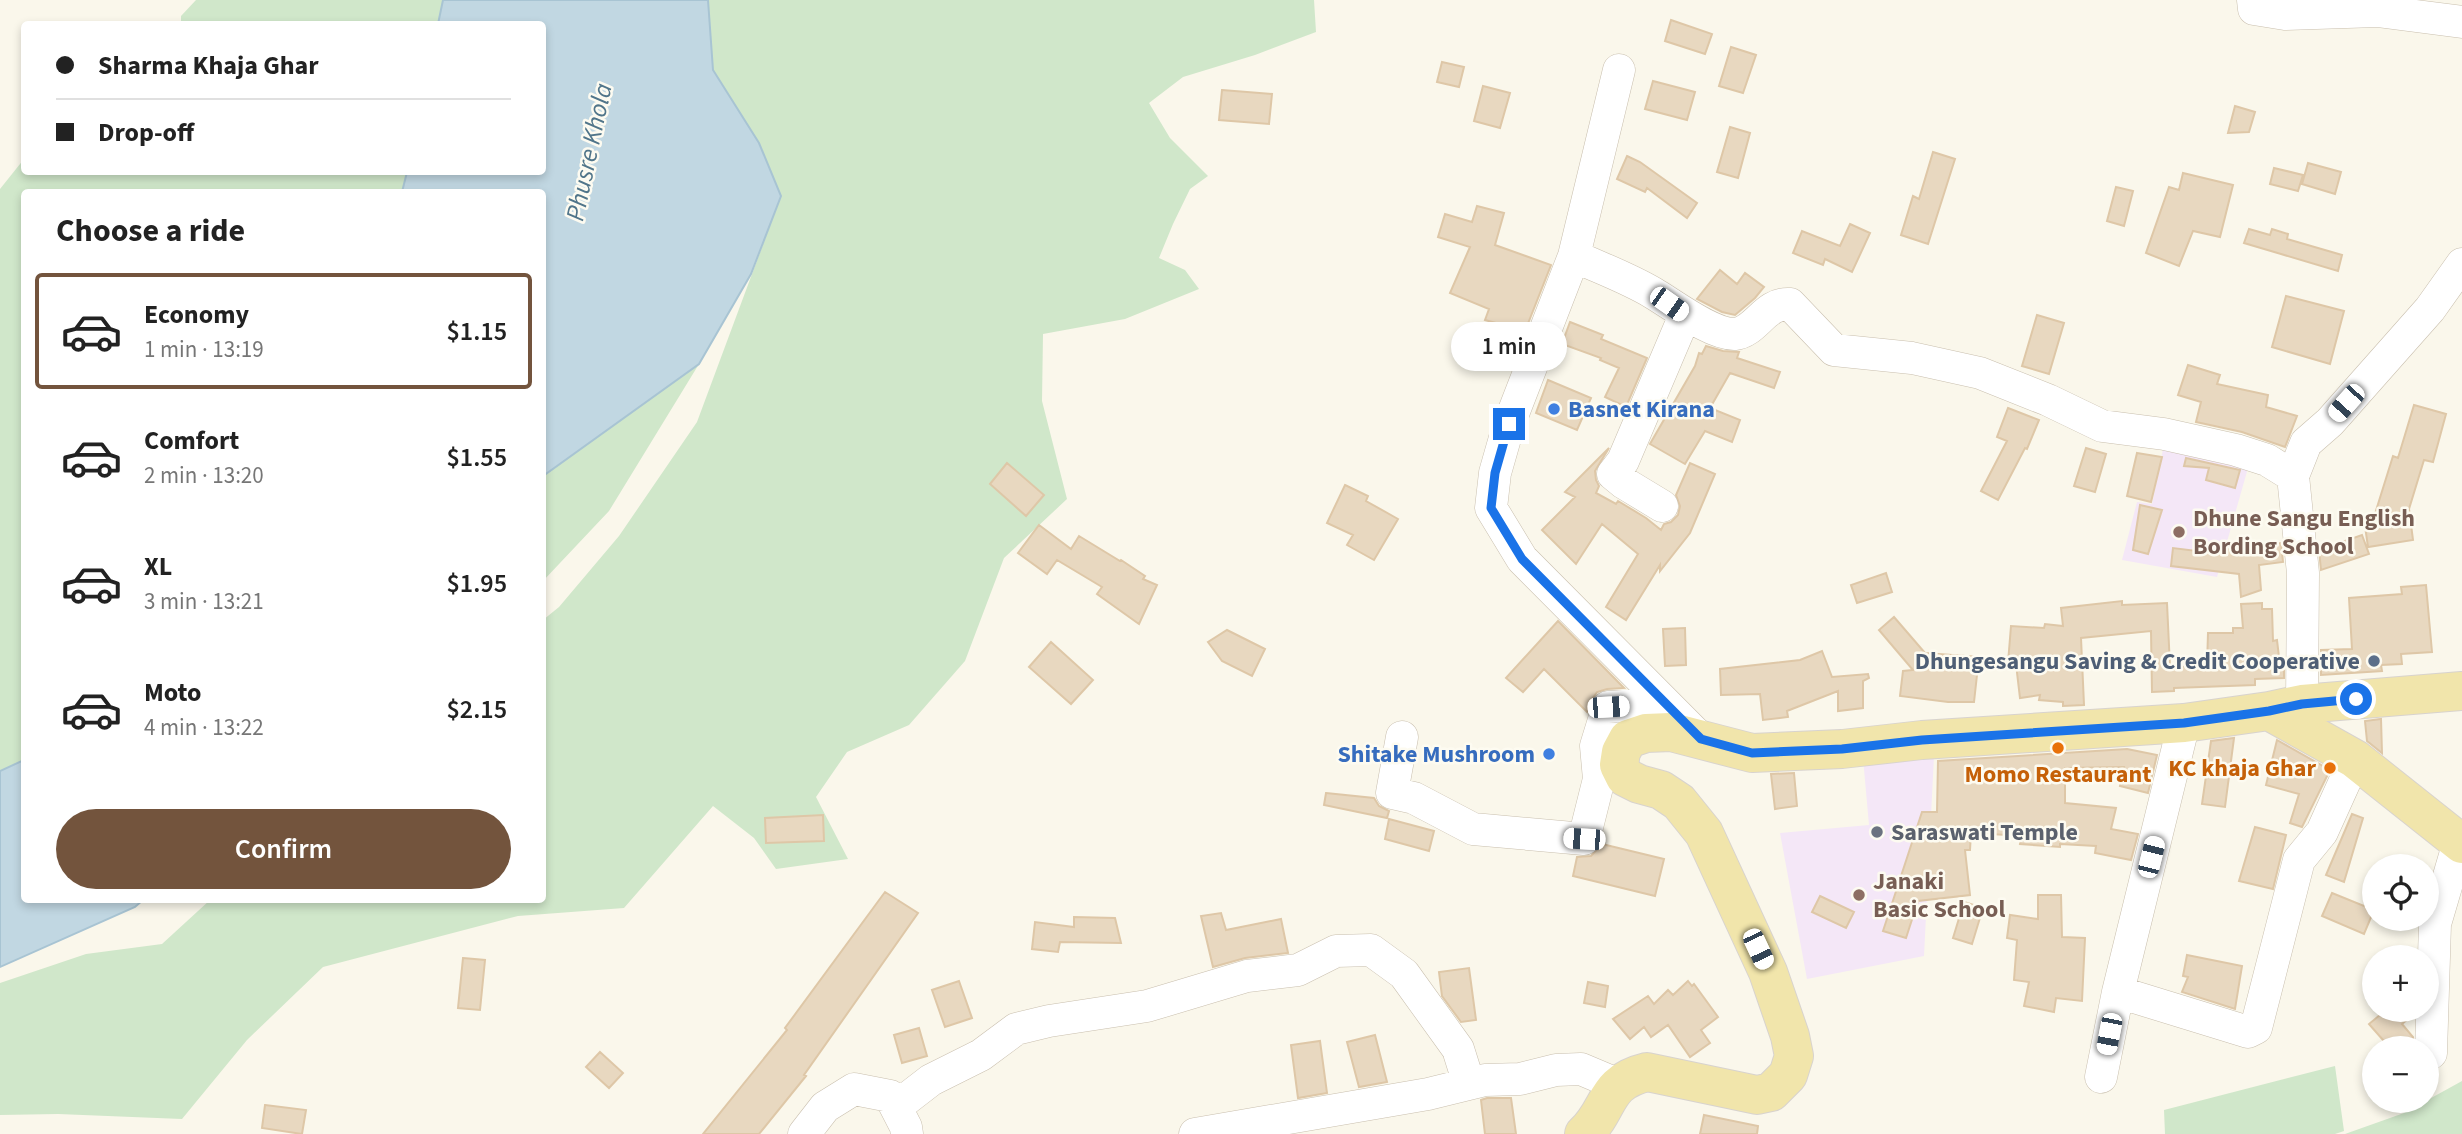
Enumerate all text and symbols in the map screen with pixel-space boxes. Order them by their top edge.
text: Sharma Khaja Ghar [98,47,319,84]
water label: Phusre Khola [556,80,622,224]
text: Drop-off [98,114,194,151]
text: Choose a ride [56,208,245,254]
car [1646,283,1693,325]
text: Economy [144,296,249,333]
icon: car [60,300,123,363]
text: $1.15 [446,313,507,350]
callout: 1 min [1451,322,1567,372]
text: 1 min [1482,330,1536,363]
text: 1 min · 13:19 [144,333,264,366]
car [2325,380,2368,426]
place label: Basnet Kirana [1568,392,1715,427]
marker: Basnet Kirana [1546,401,1562,417]
route end [1493,408,1525,440]
text: Comfort [144,422,239,459]
icon: car [60,426,123,489]
text: $1.55 [446,439,507,476]
text: 2 min · 13:20 [144,459,264,492]
place label: Dhune Sangu English Bording School [2193,501,2415,564]
marker: Dhune Sangu English Bording School [2171,524,2187,540]
text: XL [144,548,172,585]
icon: car [60,552,123,615]
text: $1.95 [446,565,507,602]
text: 3 min · 13:21 [144,585,264,618]
place label: Dhungesangu Saving & Credit Cooperative [1915,644,2360,679]
marker: Dhungesangu Saving & Credit Cooperative [2366,653,2382,669]
text: Moto [144,674,201,711]
icon: car [60,678,123,741]
route start [2340,683,2372,715]
text: $2.15 [446,691,507,728]
car [1587,695,1630,719]
text: 4 min · 13:22 [144,711,264,744]
place label: Shitake Mushroom [1337,737,1535,772]
marker: Momo Restaurant [2050,740,2066,756]
marker: Shitake Mushroom [1541,746,1557,762]
place label: KC khaja Ghar [2168,751,2316,786]
place label: Momo Restaurant [1965,757,2151,792]
marker: KC khaja Ghar [2322,760,2338,776]
button: Confirm [56,809,511,889]
place label: Saraswati Temple [1891,815,2078,850]
marker: Saraswati Temple [1869,824,1885,840]
car [1563,827,1606,851]
car [2136,834,2167,880]
map controls [2362,854,2439,1113]
button: locate [2362,854,2439,931]
place label: Janaki Basic School [1873,864,2005,927]
marker: Janaki Basic School [1851,887,1867,903]
car [1740,926,1777,972]
button: + [2362,945,2439,1022]
car [2095,1011,2124,1057]
button: − [2362,1036,2439,1113]

